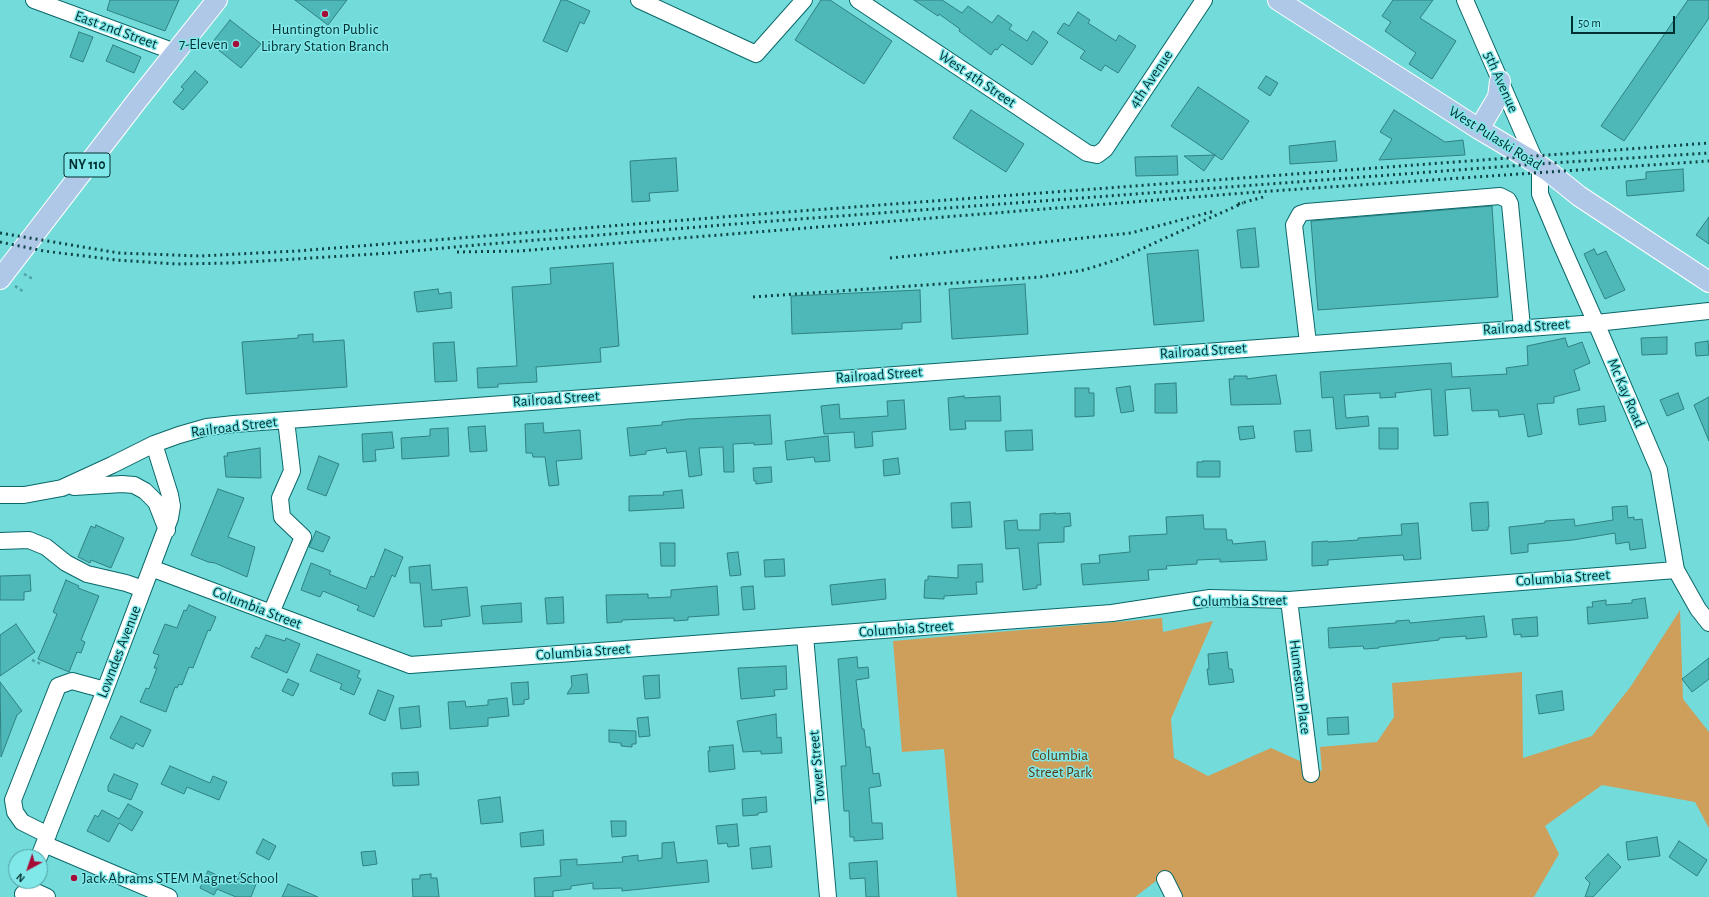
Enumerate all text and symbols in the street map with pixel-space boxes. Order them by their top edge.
street label: East 2nd Street [72,7,160,53]
scale bar [1573,8,1677,34]
marker: Huntington Public Library Station Branch [320,9,330,19]
text: 50 m [1578,17,1601,29]
place label: Huntington Public Library Station Branch [261,20,389,55]
place label: 7-Eleven [179,35,228,53]
marker: 7-Eleven [231,39,241,49]
street label: West 4th Street [935,46,1019,112]
street label: 4th Avenue [1125,47,1177,111]
street label: 5th Avenue [1480,49,1522,115]
street label: West Pulaski Road [1445,102,1545,174]
road number: NY 110 [64,153,110,177]
street label: Railroad Street [1482,315,1570,339]
street label: Railroad Street [1159,339,1247,363]
street label: Mc Kay Road [1603,356,1649,430]
street label: Railroad Street [835,363,923,387]
street label: Railroad Street [512,387,600,411]
street label: Railroad Street [190,413,278,441]
street label: Columbia Street [1515,566,1611,590]
street label: Columbia Street [210,583,304,633]
street label: Columbia Street [1193,591,1287,611]
street label: Lowndes Avenue [93,603,145,701]
street label: Columbia Street [858,617,954,641]
street label: Humeston Place [1285,639,1315,735]
street label: Columbia Street [535,640,631,664]
street label: Tower Street [805,730,829,804]
park label: Columbia Street Park [1028,746,1092,781]
north arrow [8,849,48,889]
place label: Jack Abrams STEM Magnet School [82,869,278,887]
text: N [14,871,27,884]
marker: Jack Abrams STEM Magnet School [69,873,79,883]

